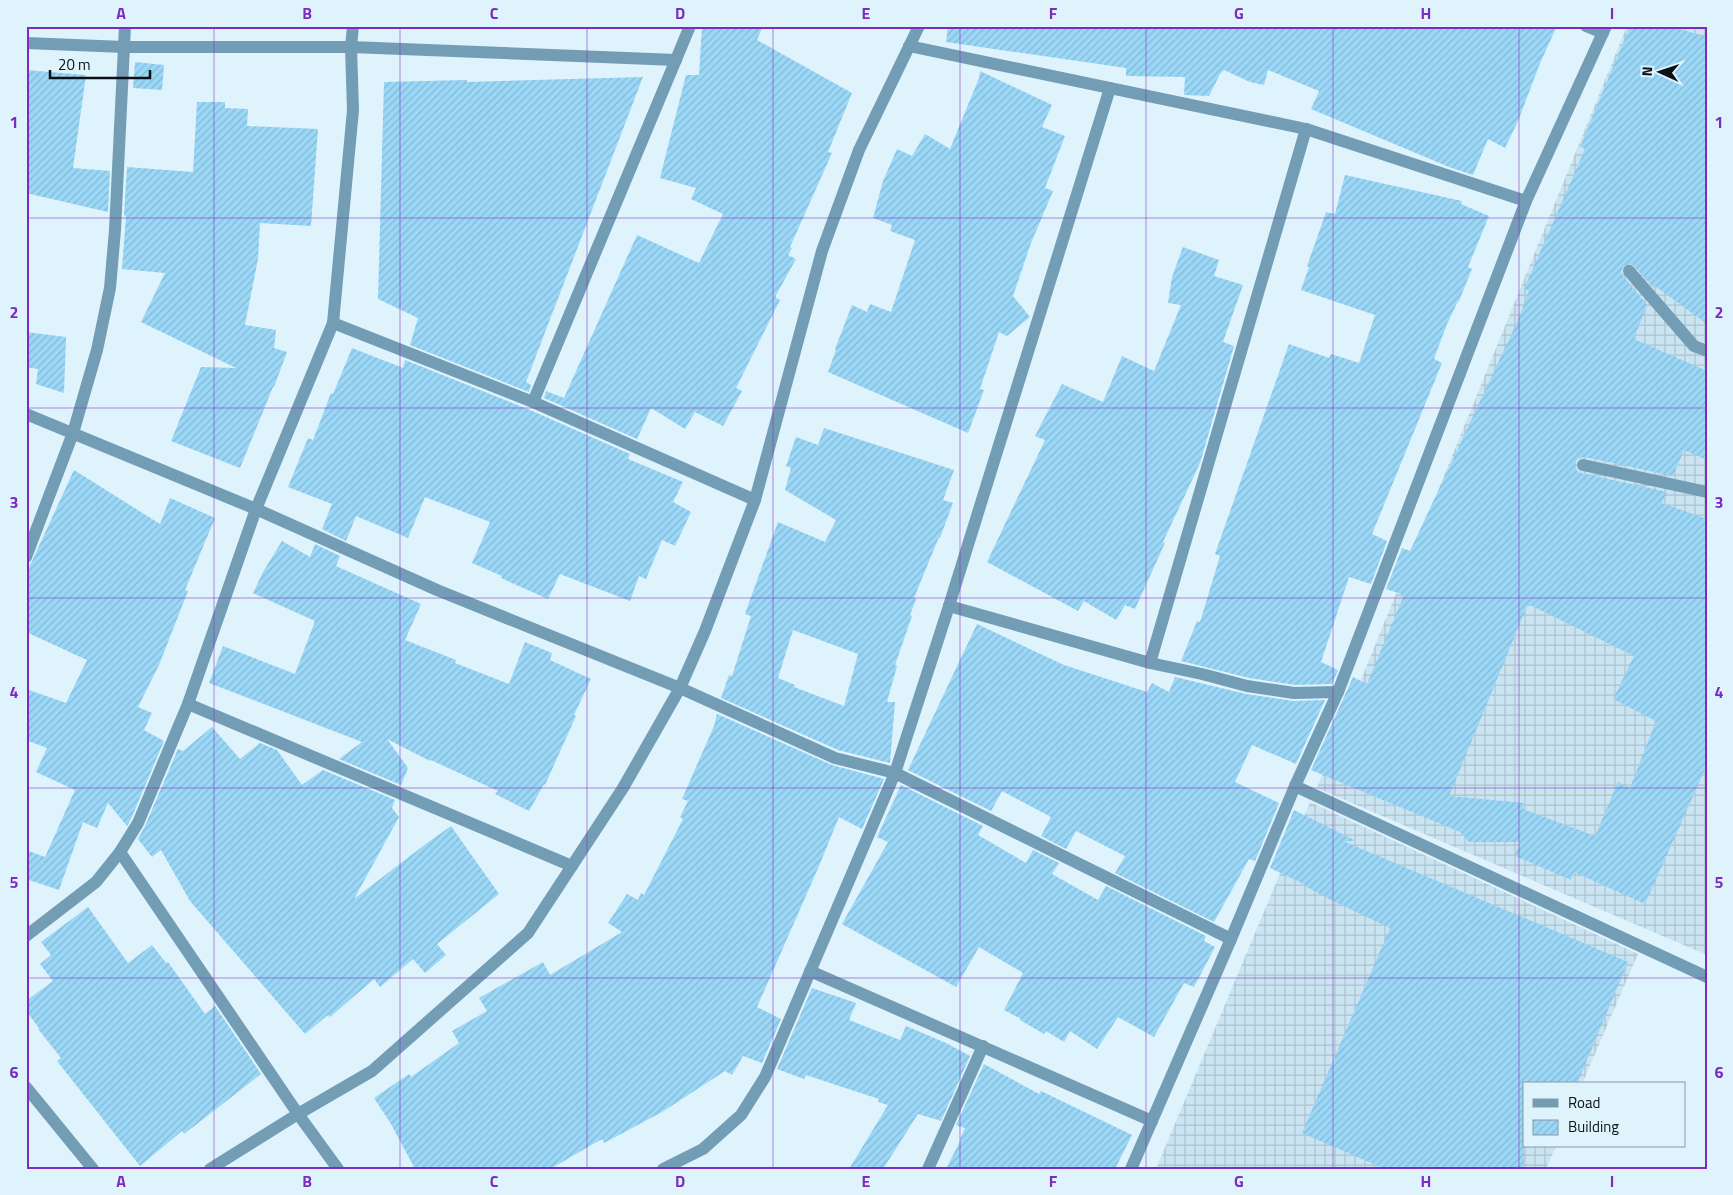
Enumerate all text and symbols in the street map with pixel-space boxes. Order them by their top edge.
text: A [116,1,126,25]
text: B [302,1,312,25]
text: C [490,1,499,25]
text: D [675,1,685,25]
text: E [862,1,871,25]
text: F [1049,1,1058,25]
text: G [1234,1,1244,25]
text: H [1421,1,1431,25]
text: I [1610,1,1614,25]
scale bar [50,48,150,80]
north arrow [1636,48,1686,98]
text: 20 m [58,53,91,76]
text: N [1636,66,1657,77]
text: 1 [10,110,18,134]
text: 1 [1715,110,1723,134]
text: 2 [10,300,18,324]
text: 2 [1715,300,1723,324]
text: 3 [10,490,18,514]
text: 3 [1715,490,1723,514]
text: 4 [10,680,19,704]
text: 4 [1715,680,1724,704]
text: 5 [10,870,19,894]
text: 5 [1715,870,1724,894]
text: 6 [10,1060,19,1084]
text: 6 [1715,1060,1724,1084]
legend [1523,1082,1686,1148]
text: Road [1568,1091,1600,1114]
text: Building [1568,1115,1619,1138]
text: A [116,1169,126,1193]
text: B [302,1169,312,1193]
text: C [490,1169,499,1193]
text: D [675,1169,685,1193]
text: E [862,1169,871,1193]
text: F [1049,1169,1058,1193]
text: G [1234,1169,1244,1193]
text: H [1421,1169,1431,1193]
text: I [1610,1169,1614,1193]

